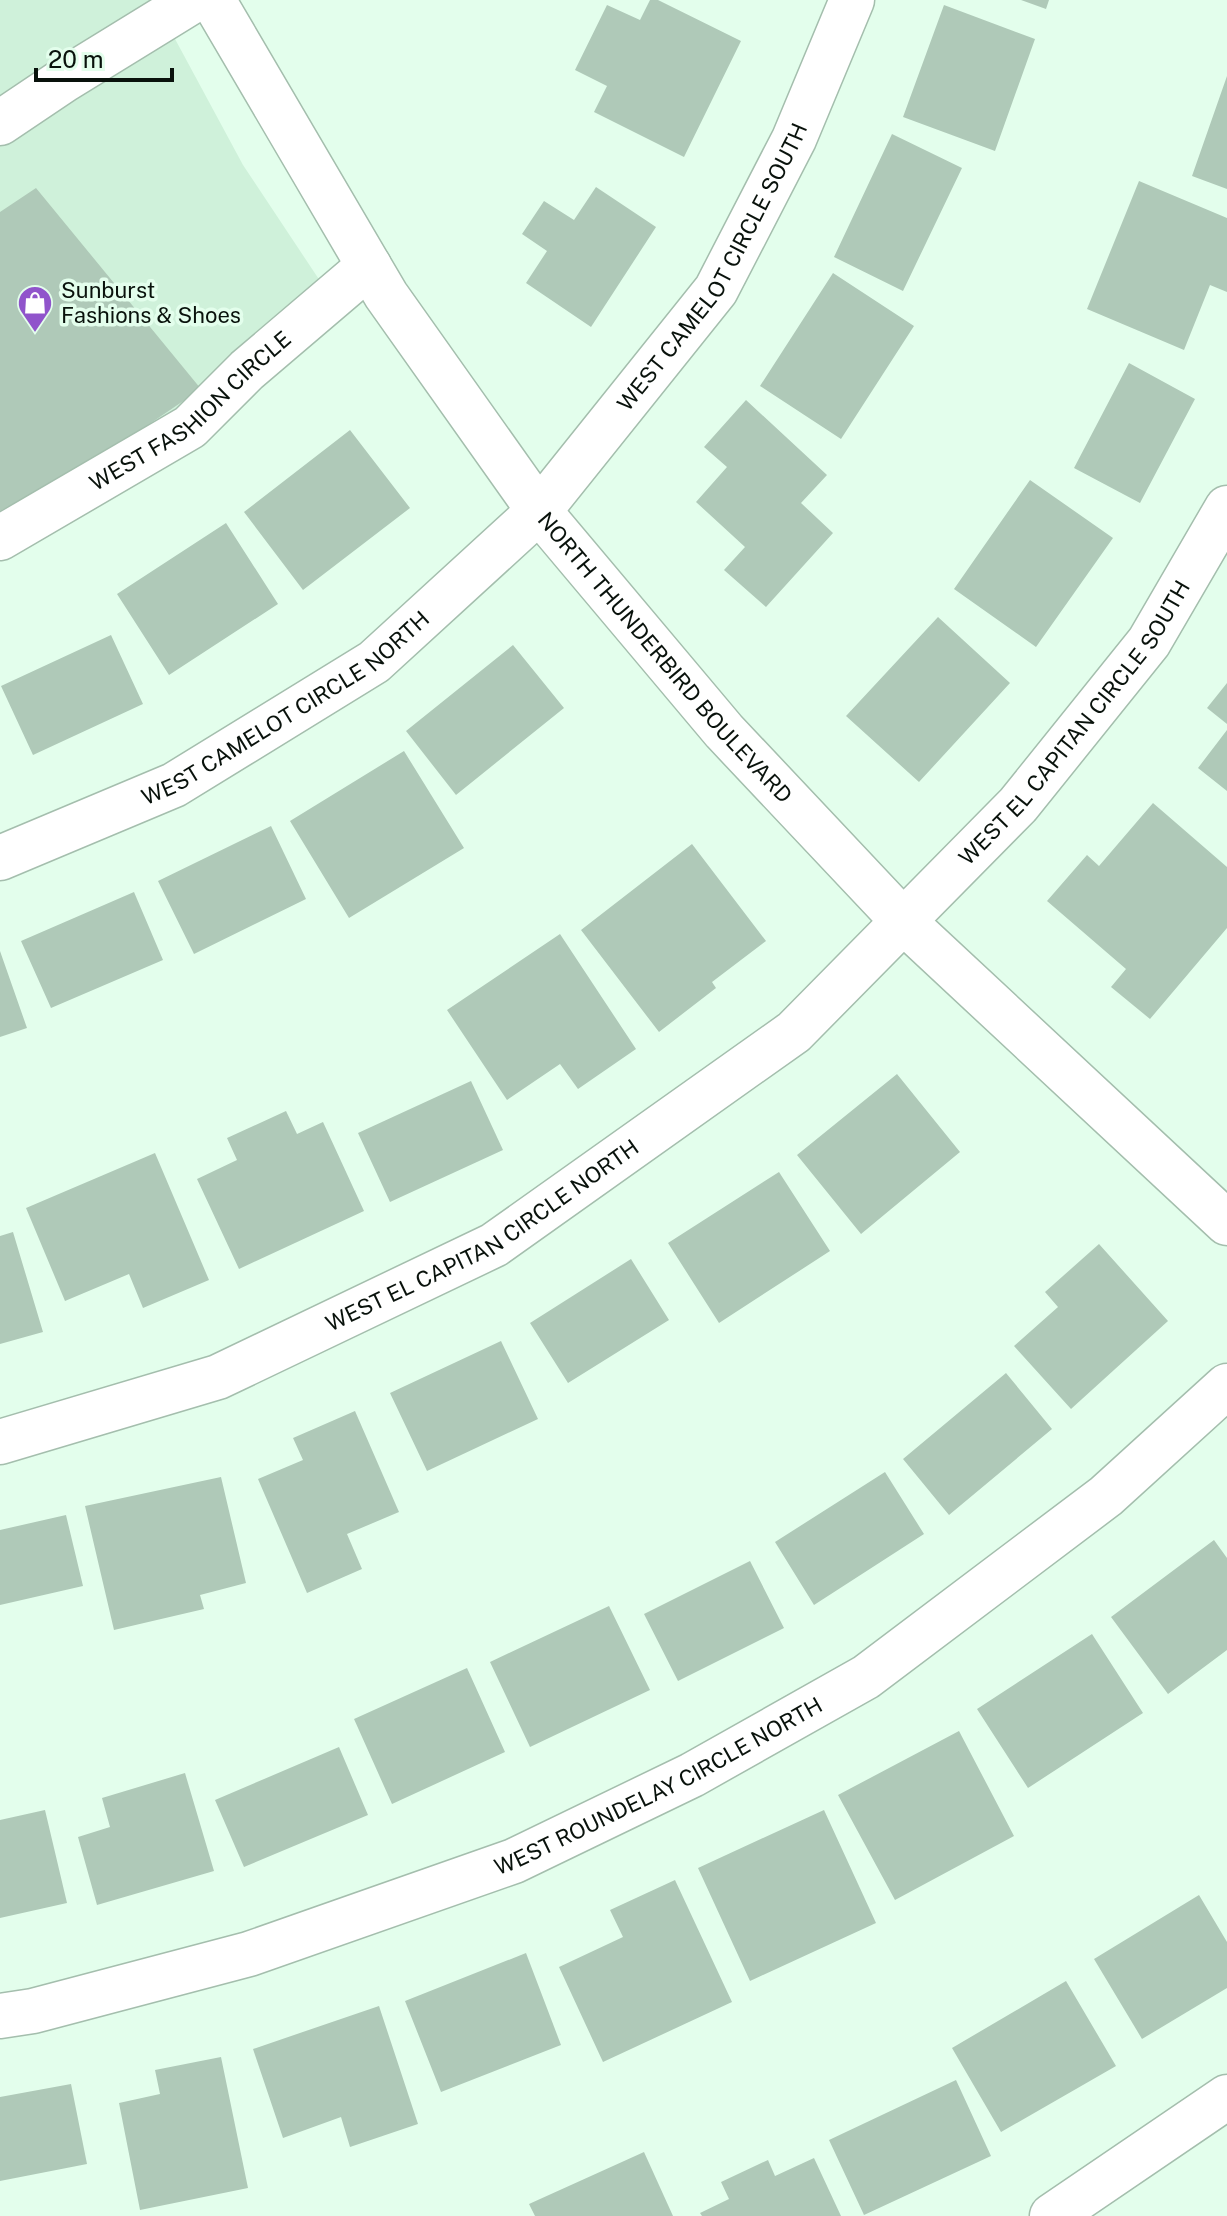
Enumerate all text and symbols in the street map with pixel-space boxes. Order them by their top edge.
scale bar [36,32,172,82]
text: 20 m [48,45,104,73]
street label: WEST CAMELOT CIRCLE SOUTH [612,119,812,416]
place label: Sunburst Fashions & Shoes [61,277,241,328]
shop icon: Sunburst Fashions & Shoes [16,284,54,334]
street label: WEST FASHION CIRCLE [85,326,296,496]
street label: NORTH THUNDERBIRD BOULEVARD [533,507,798,808]
street label: WEST EL CAPITAN CIRCLE SOUTH [953,576,1195,870]
street label: WEST CAMELOT CIRCLE NORTH [138,605,434,810]
street label: WEST EL CAPITAN CIRCLE NORTH [322,1134,644,1337]
street label: WEST ROUNDELAY CIRCLE NORTH [491,1691,827,1880]

